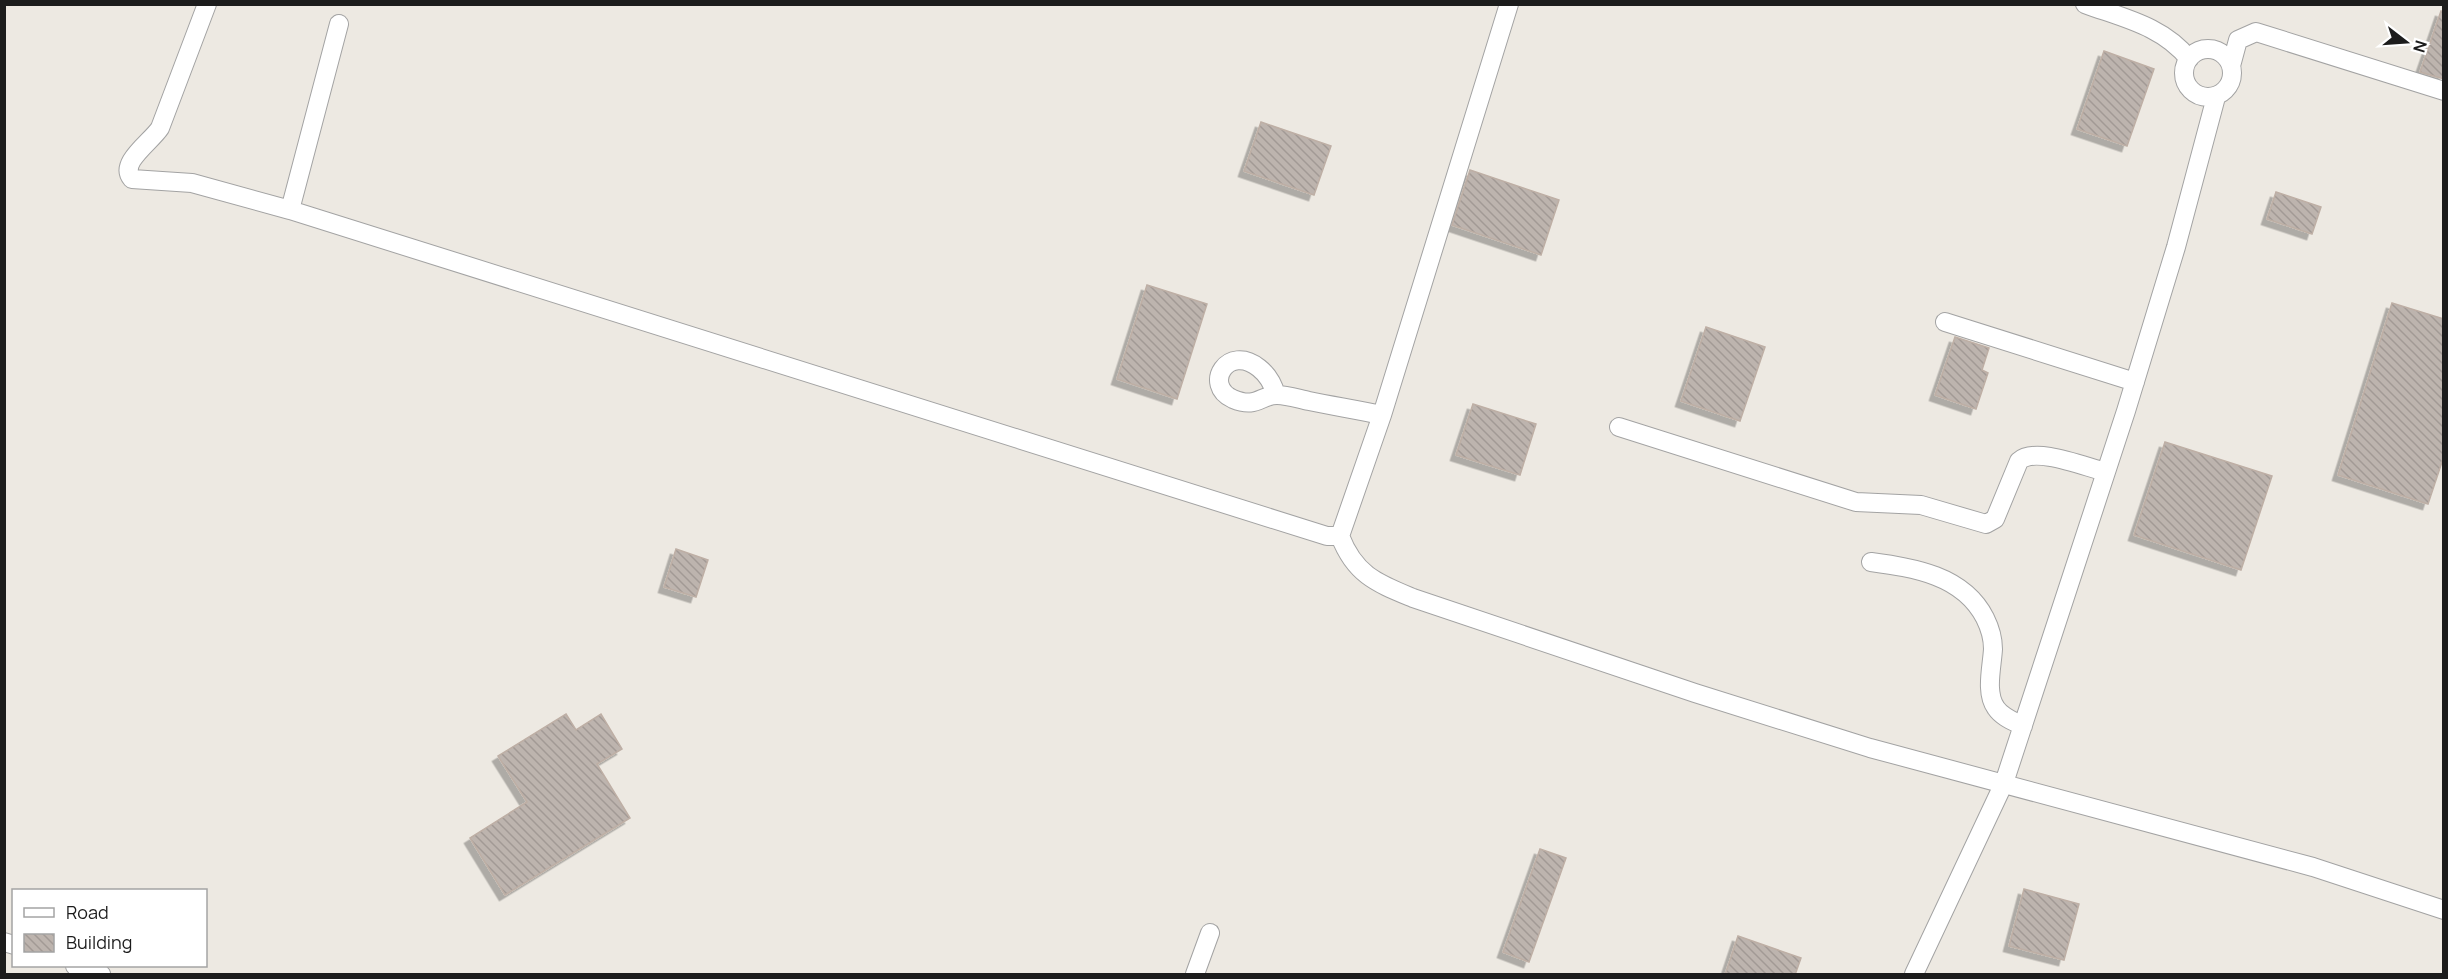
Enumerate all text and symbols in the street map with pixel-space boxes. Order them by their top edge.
north arrow [2376,12,2436,72]
text: N [2408,38,2433,55]
legend [12,889,207,967]
text: Road [66,900,109,924]
text: Building [66,930,132,954]

